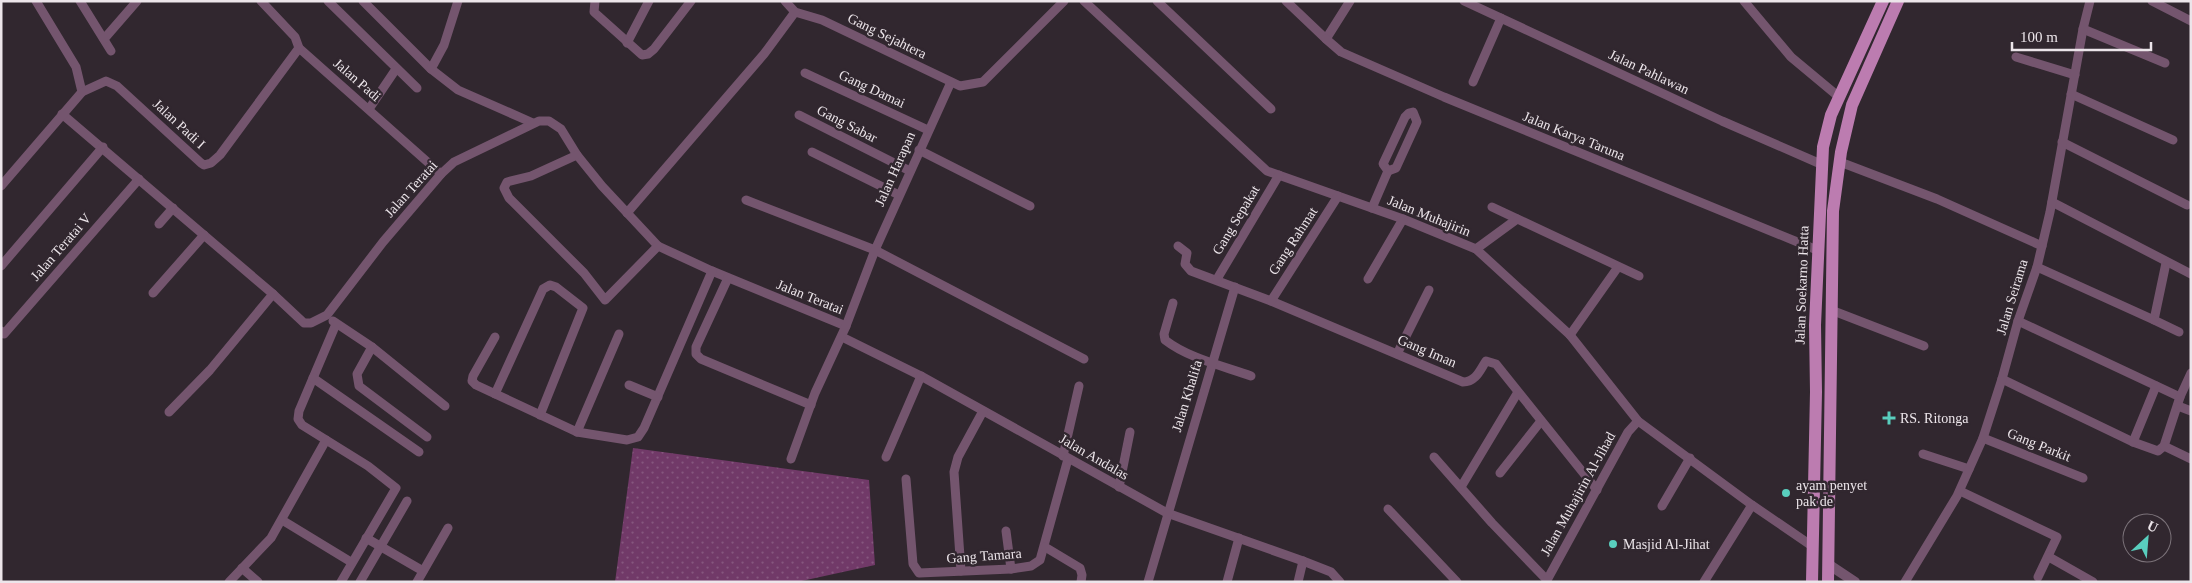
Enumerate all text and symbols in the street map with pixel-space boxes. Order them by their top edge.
street label: Gang Sejahtera [845,10,930,62]
scale bar [2012,20,2151,52]
text: 100 m [2020,29,2058,45]
street label: Jalan Pahlawan [1607,47,1691,97]
street label: Jalan Padi [331,56,384,104]
street label: Gang Damai [837,67,908,111]
street label: Jalan Padi I [150,96,208,152]
street label: Gang Sabar [814,102,880,146]
street label: Jalan Karya Taruna [1521,109,1628,164]
street label: Jalan Harapan [872,130,918,208]
street label: Jalan Teratai [382,158,440,220]
street label: Gang Sepakat [1209,183,1263,257]
street label: Jalan Muhajirin [1385,193,1473,239]
street label: Gang Rahmat [1266,204,1320,278]
street label: Jalan Teratai V [28,210,94,284]
street label: Jalan Soekarno Hatta [1792,225,1812,345]
street label: Jalan Seirama [1993,257,2031,337]
street label: Jalan Teratai [774,277,846,317]
street label: Gang Iman [1395,332,1459,370]
street label: Jalan Khalifa [1169,358,1205,434]
marker: RS. Ritonga [1882,411,1896,425]
place label: RS. Ritonga [1900,411,1969,426]
street label: Gang Parkit [2005,425,2073,465]
street label: Jalan Muhajirin Al-Jihad [1538,429,1618,559]
street label: Jalan Andalas [1057,431,1131,483]
place label: ayam penyet pak de [1796,478,1867,509]
marker: ayam penyet pak de [1780,487,1792,499]
north arrow [2122,513,2172,563]
text: U [2145,518,2160,536]
place label: Masjid Al-Jihat [1623,537,1710,552]
marker: Masjid Al-Jihat [1607,538,1619,550]
street label: Gang Tamara [946,546,1023,566]

